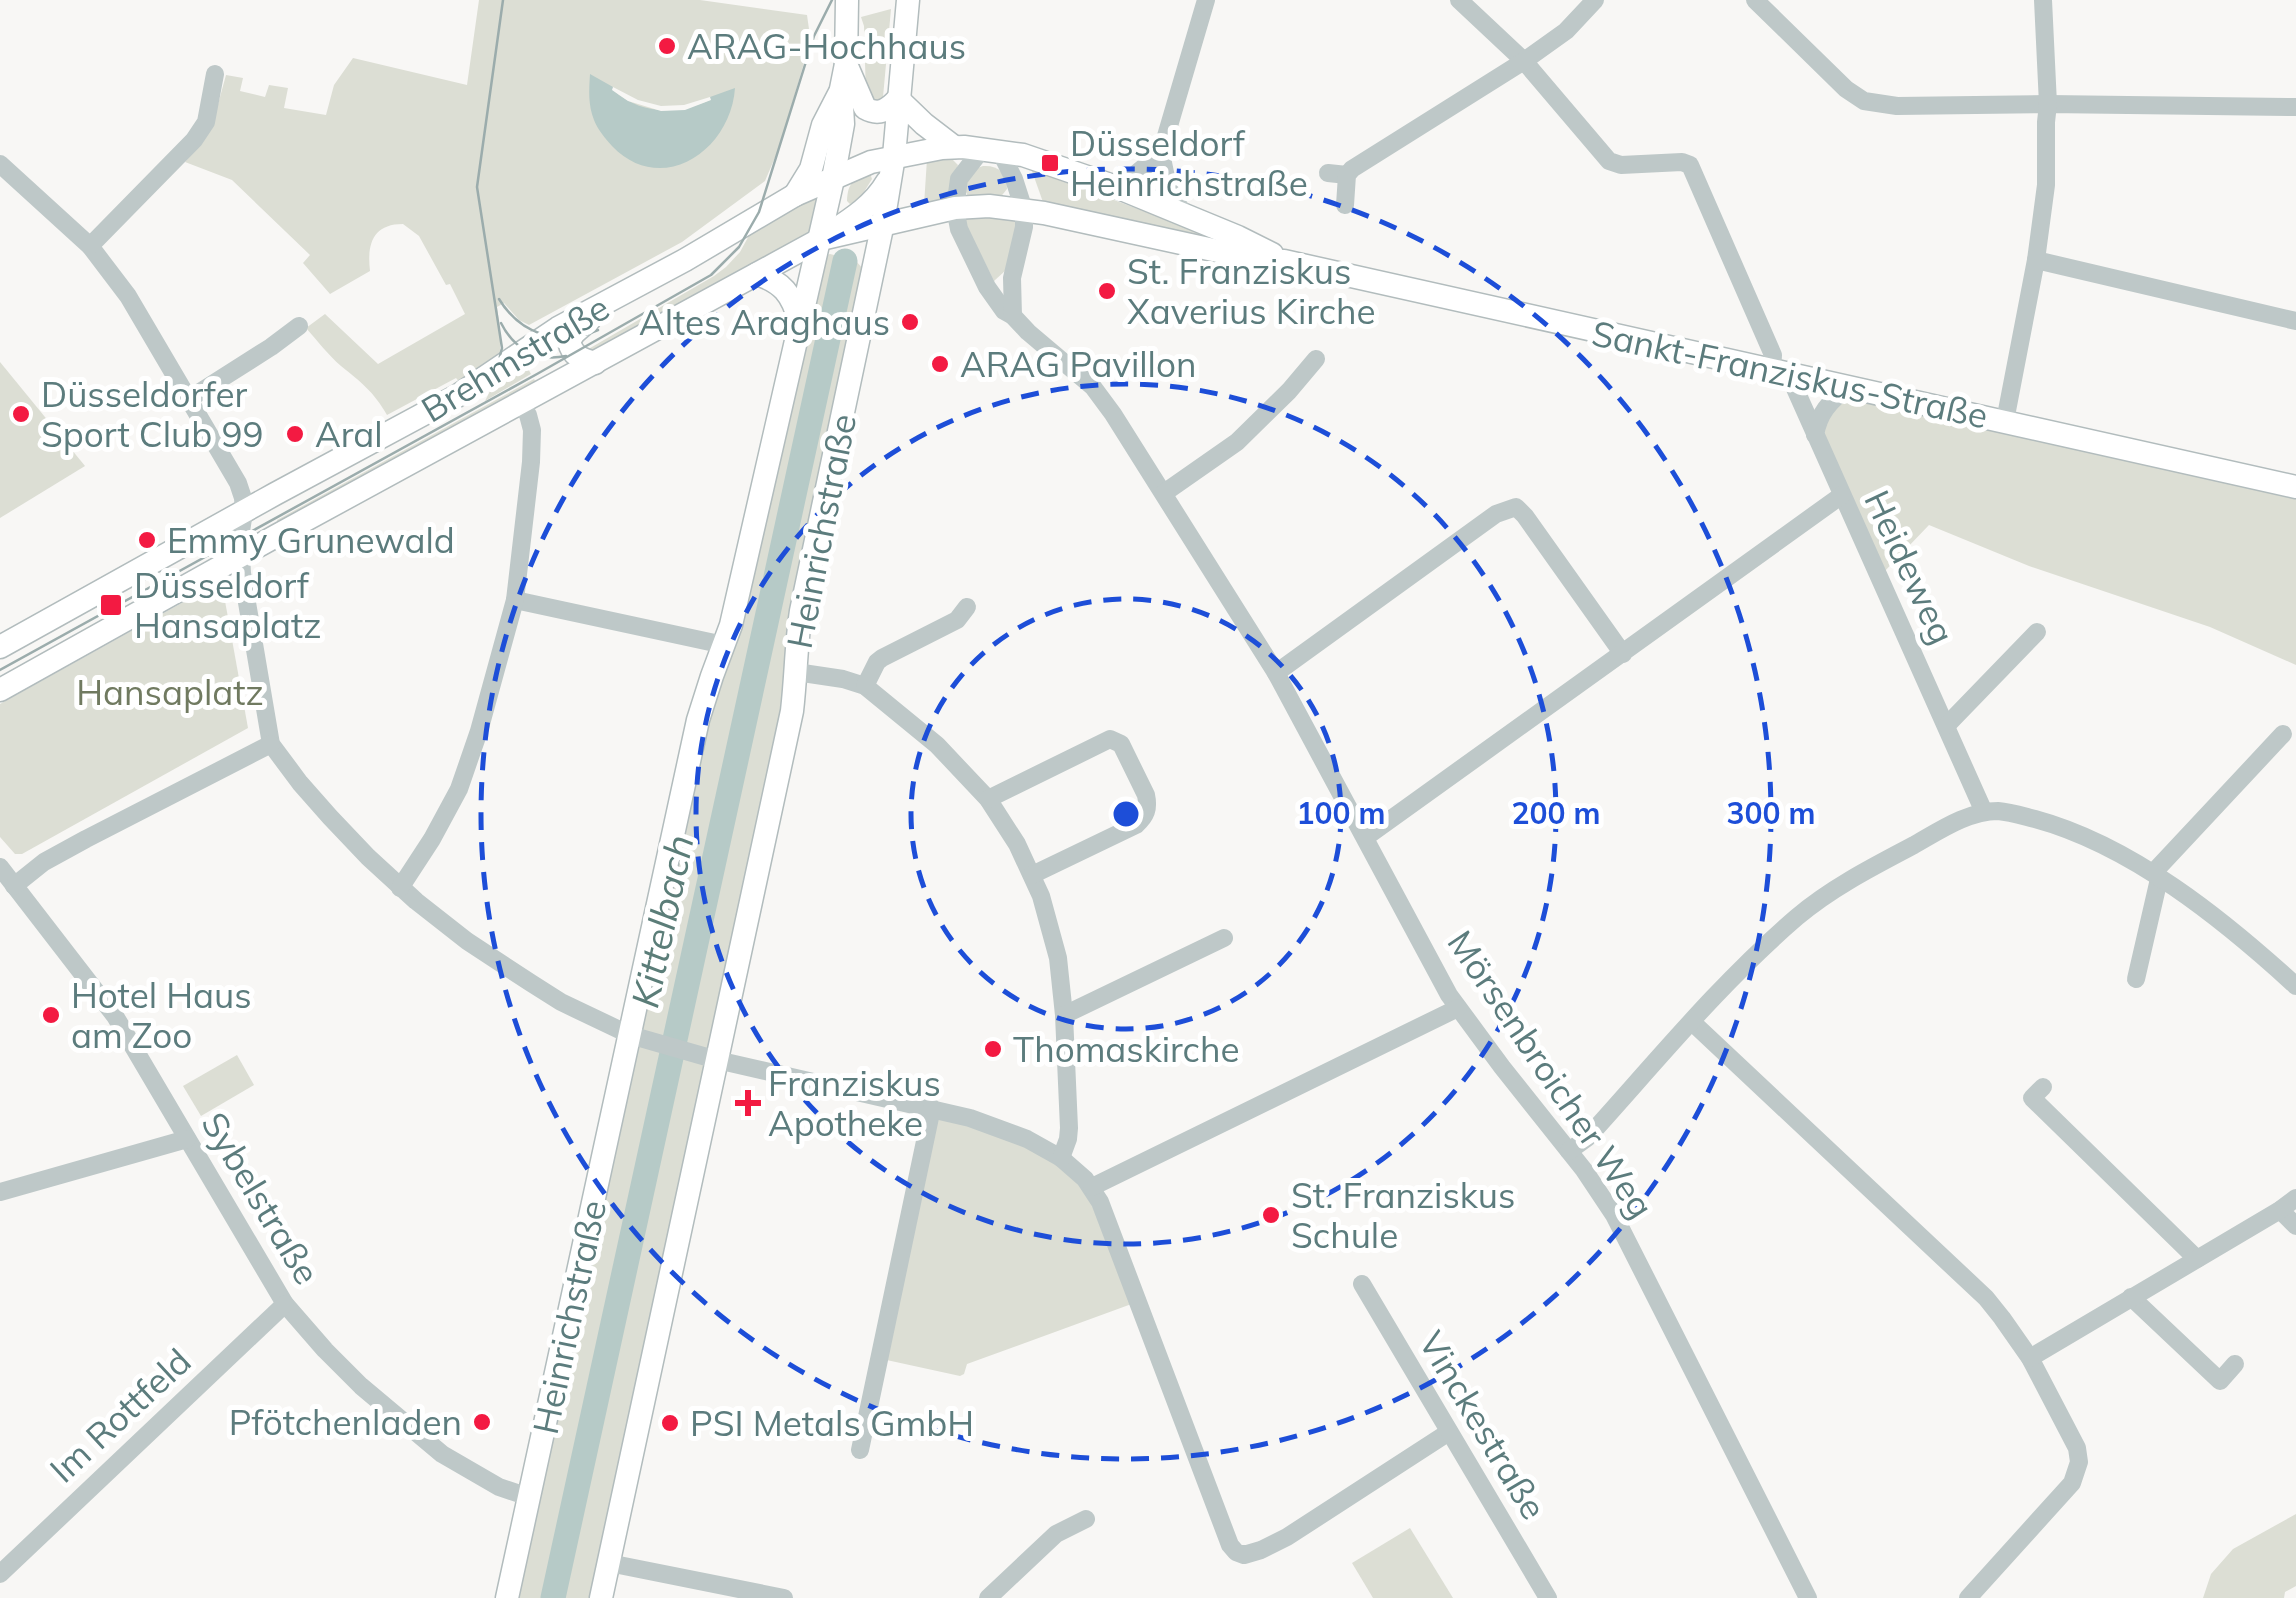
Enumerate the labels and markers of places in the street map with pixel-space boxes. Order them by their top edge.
place label: ARAG-Hochhaus [687,24,966,68]
marker: ARAG-Hochhaus [656,35,678,57]
place label: Düsseldorf Heinrichstraße [1070,121,1308,205]
marker: Düsseldorf Heinrichstraße [1039,152,1061,174]
place label: St. Franziskus Xaverius Kirche [1127,249,1376,333]
marker: St. Franziskus Xaverius Kirche [1096,280,1118,302]
place label: Altes Araghaus [639,300,890,344]
marker: Altes Araghaus [899,311,921,333]
place label: ARAG Pavillon [960,342,1196,386]
marker: ARAG Pavillon [929,353,951,375]
place label: Düsseldorfer Sport Club 99 [41,372,263,456]
marker: Düsseldorfer Sport Club 99 [10,403,32,425]
place label: Aral [315,412,383,456]
marker: Aral [284,423,306,445]
place label: Emmy Grunewald [167,518,455,562]
marker: Emmy Grunewald [136,529,158,551]
place label: Düsseldorf Hansaplatz [134,563,321,647]
marker: Düsseldorf Hansaplatz [98,592,124,618]
centre of rings [1108,796,1144,832]
place label: Hotel Haus am Zoo [71,973,252,1057]
marker: Hotel Haus am Zoo [40,1004,62,1026]
place label: Thomaskirche [1013,1027,1239,1071]
marker: Thomaskirche [982,1038,1004,1060]
place label: Franziskus Apotheke [768,1061,941,1145]
marker: Franziskus Apotheke [737,1092,759,1114]
place label: St. Franziskus Schule [1291,1173,1515,1257]
marker: St. Franziskus Schule [1260,1204,1282,1226]
place label: Pfötchenladen [229,1400,462,1444]
place label: PSI Metals GmbH [690,1401,974,1445]
marker: Pfötchenladen [471,1411,493,1433]
marker: PSI Metals GmbH [659,1412,681,1434]

